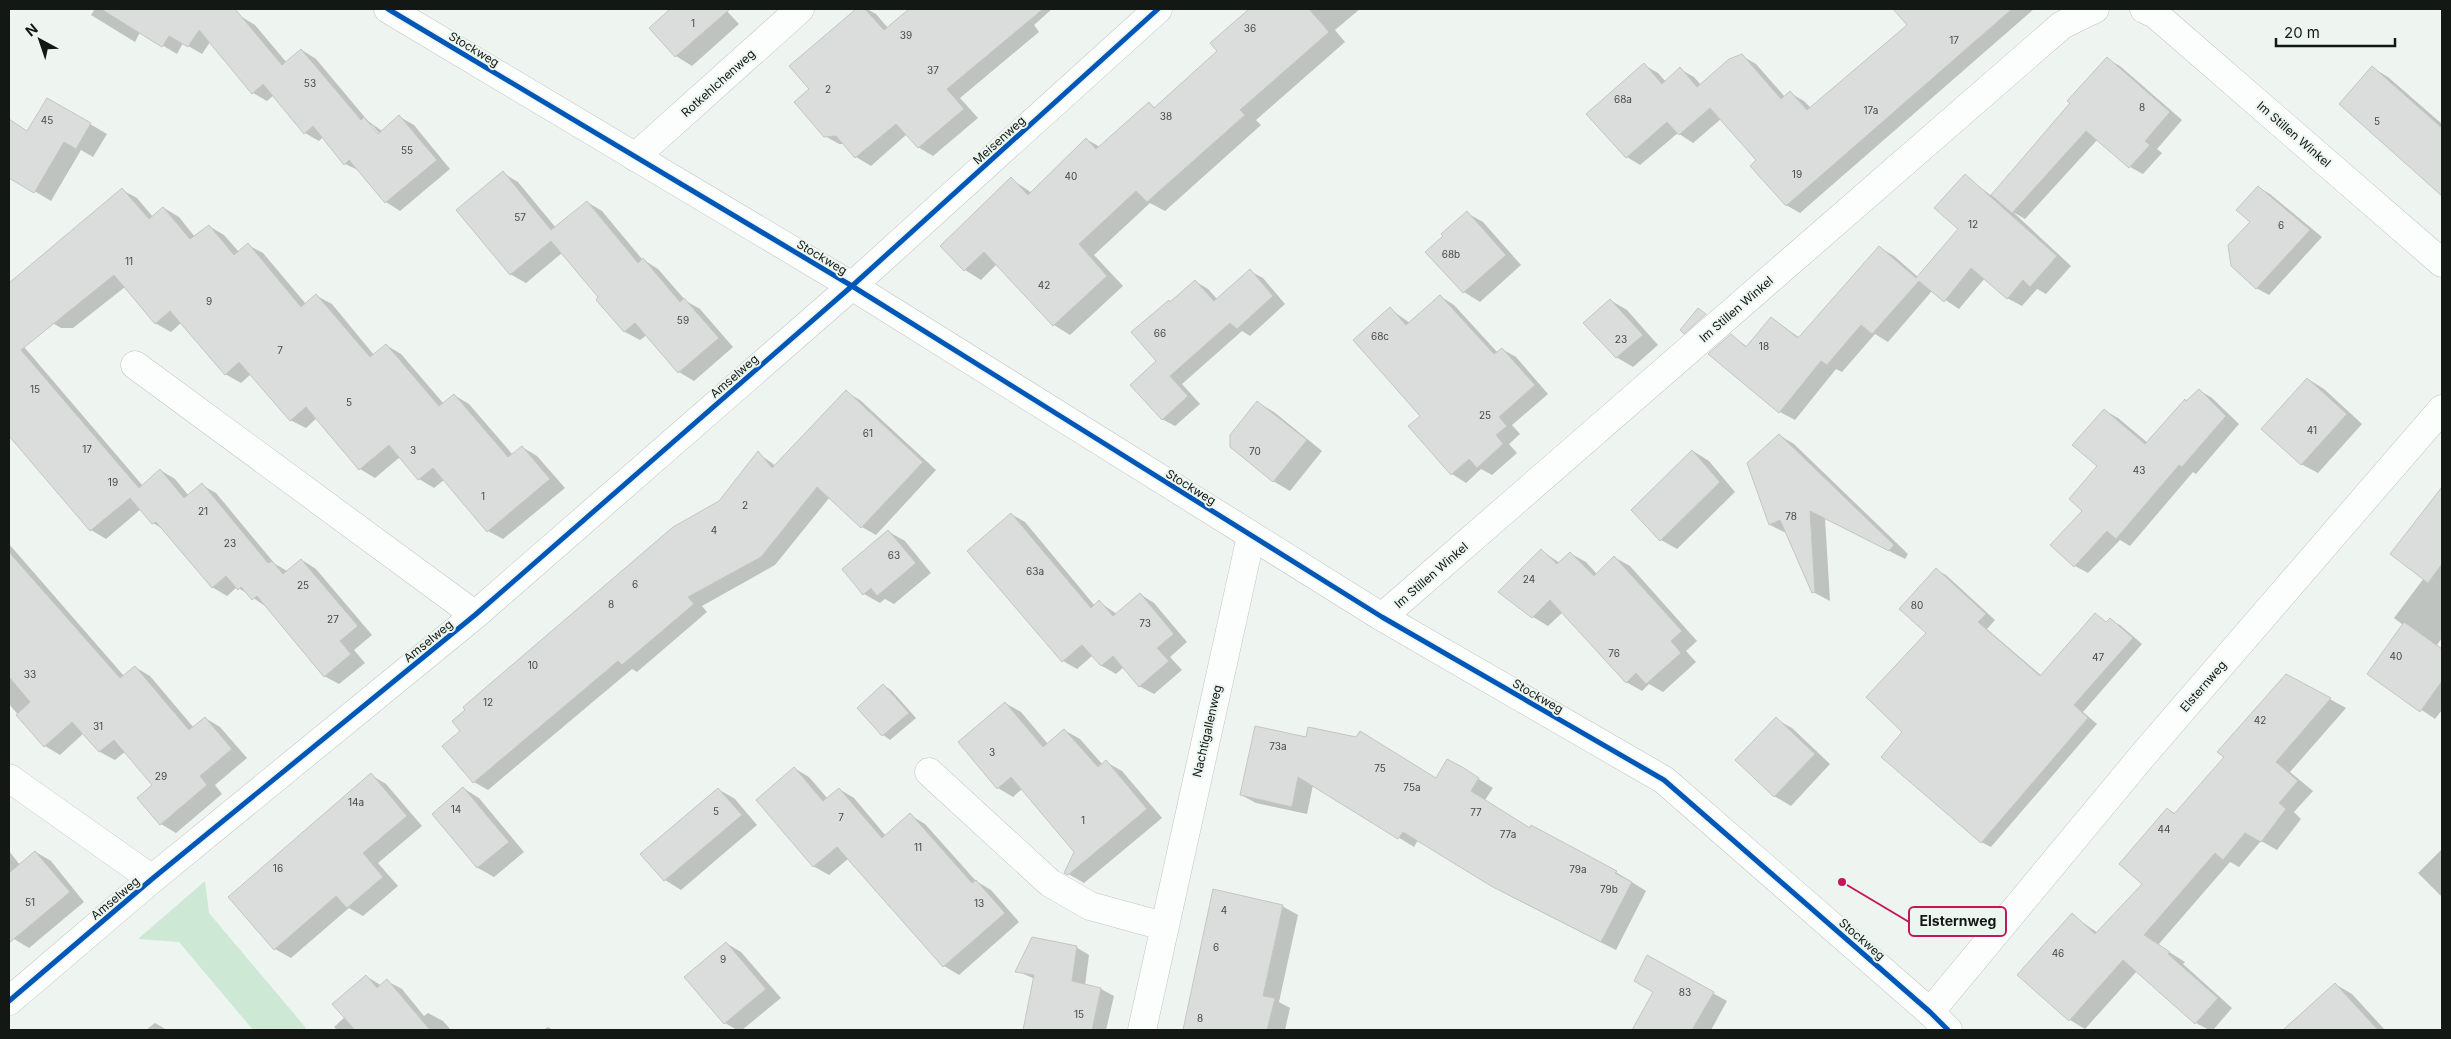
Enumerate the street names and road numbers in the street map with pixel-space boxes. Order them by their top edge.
street label: Stockweg [446,28,502,70]
street label: Rotkehlchenweg [678,46,758,120]
street label: Im Stillen Winkel [2254,98,2334,170]
street label: Meisenweg [970,113,1028,167]
street label: Stockweg [794,236,850,278]
street label: Im Stillen Winkel [1696,273,1776,345]
street label: Amselweg [707,351,761,401]
street label: Stockweg [1163,466,1219,508]
street label: Im Stillen Winkel [1391,539,1471,611]
street label: Amselweg [400,617,456,665]
street label: Elsternweg [2177,657,2229,715]
street label: Stockweg [1510,675,1566,717]
street label: Nachtigallenweg [1189,683,1225,779]
street label: Amselweg [88,873,142,923]
street label: Stockweg [1836,915,1888,963]

